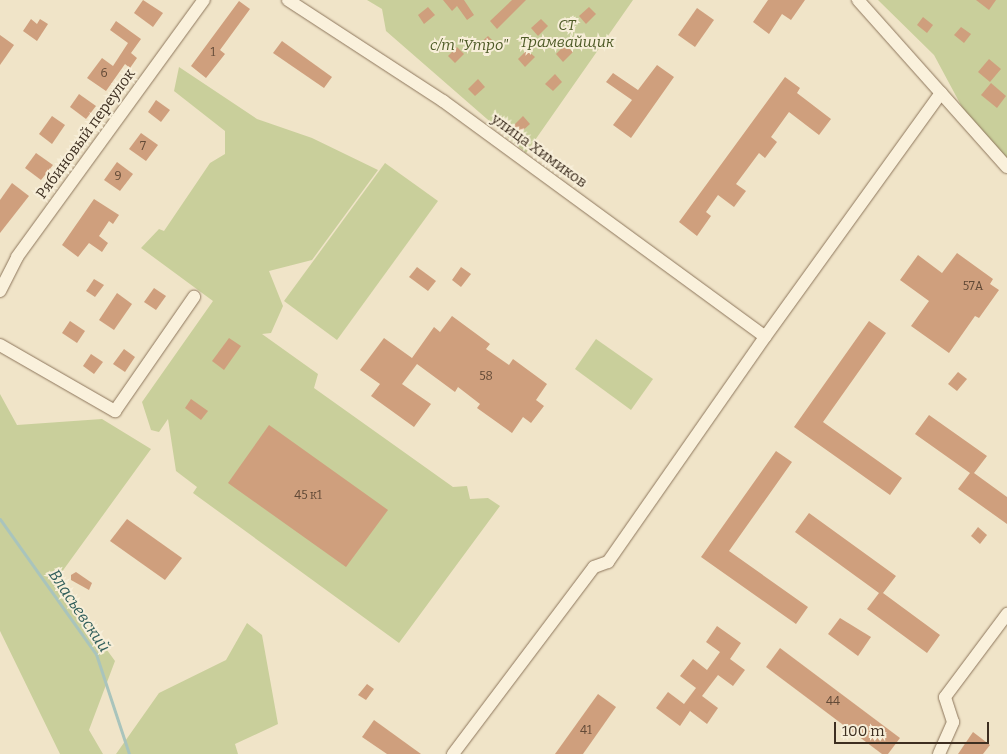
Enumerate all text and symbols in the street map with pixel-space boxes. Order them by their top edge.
park label: СТ Трамвайщик [520,16,614,51]
park label: с/т "Утро" [430,37,508,55]
house number: 1 [211,46,215,60]
street label: Рябиновый переулок [33,66,139,202]
house number: 6 [100,67,108,81]
street label: улица Химиков [488,110,590,192]
house number: 7 [140,140,146,154]
house number: 9 [114,170,122,184]
house number: 57А [963,280,983,294]
house number: 58 [479,370,493,384]
house number: 45 к1 [294,489,322,503]
water label: Власьевский [44,566,114,656]
house number: 44 [826,695,840,709]
scale bar [837,712,992,744]
text: 100 m [842,722,885,740]
house number: 41 [580,724,592,738]

